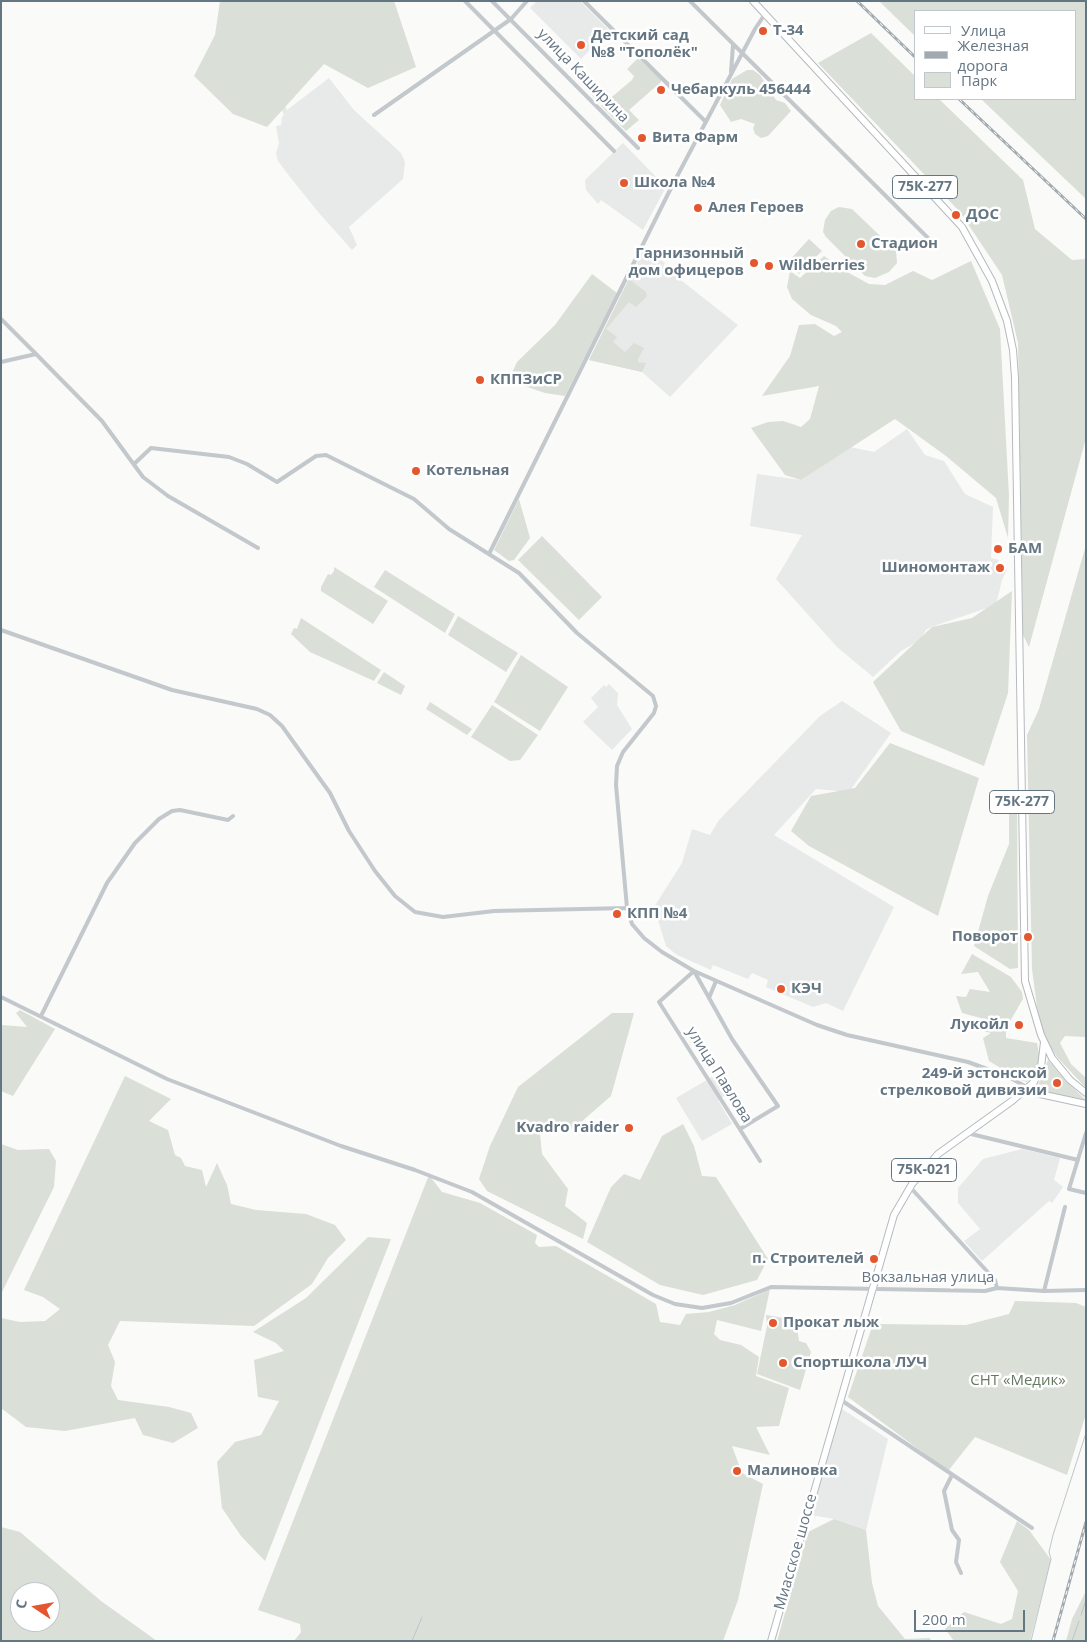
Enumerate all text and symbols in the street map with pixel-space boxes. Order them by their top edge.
legend [914,10,1077,100]
text: Улица [961,20,1006,40]
place label: Т-34 [773,22,804,40]
street label: улица Каширина [533,25,633,127]
marker: Т-34 [757,25,769,37]
place label: Детский сад №8 "Тополёк" [591,27,698,62]
text: Железная дорога [958,35,1029,75]
marker: Детский сад №8 "Тополёк" [575,39,587,51]
text: Парк [961,70,997,90]
place label: Чебаpкуль 456444 [671,81,811,99]
marker: Чебаpкуль 456444 [655,84,667,96]
place label: Вита Фарм [652,129,738,147]
marker: Вита Фарм [636,132,648,144]
place label: Школа №4 [634,174,715,192]
road number: 75К-277 [892,176,958,198]
marker: Школа №4 [618,177,630,189]
place label: Алея Героев [708,199,804,217]
marker: Алея Героев [692,202,704,214]
place label: ДОС [966,206,999,224]
marker: ДОС [950,209,962,221]
place label: Стадион [871,235,938,253]
marker: Стадион [855,238,867,250]
place label: Гарнизонный дом офицеров [628,245,744,280]
marker: Гарнизонный дом офицеров [748,257,760,269]
place label: Wildberries [779,257,865,275]
marker: Wildberries [763,260,775,272]
place label: КППЗиСР [490,371,562,389]
marker: КППЗиСР [474,374,486,386]
place label: Котельная [426,462,509,480]
marker: Котельная [410,465,422,477]
place label: БАМ [1008,540,1042,558]
marker: БАМ [992,543,1004,555]
place label: Шиномонтаж [881,559,990,577]
marker: Шиномонтаж [994,562,1006,574]
road number: 75К-277 [990,790,1054,814]
place label: КПП №4 [627,905,687,923]
marker: КПП №4 [611,908,623,920]
place label: Поворот [952,928,1018,946]
marker: Поворот [1022,931,1034,943]
place label: КЭЧ [791,980,822,998]
marker: КЭЧ [775,983,787,995]
place label: Лукойл [950,1016,1009,1034]
marker: Лукойл [1013,1019,1025,1031]
street label: улица Павлова [682,1024,756,1126]
place label: 249-й эстонской стрелковой дивизии [880,1065,1047,1100]
marker: 249-й эстонской стрелковой дивизии [1051,1077,1063,1089]
place label: Kvadro raider [516,1119,619,1137]
marker: Kvadro raider [623,1122,635,1134]
road number: 75К-021 [892,1158,956,1182]
place label: п. Строителей [752,1250,864,1268]
marker: п. Строителей [868,1253,880,1265]
street label: Вокзальная улица [862,1269,994,1287]
place label: Прокат лыж [783,1314,879,1332]
marker: Прокат лыж [767,1317,779,1329]
place label: Спортшкола ЛУЧ [793,1354,927,1372]
marker: Спортшкола ЛУЧ [777,1357,789,1369]
park label: СНТ «Медик» [970,1372,1066,1390]
place label: Малиновка [747,1462,838,1480]
marker: Малиновка [731,1465,743,1477]
street label: Миасское шоссе [771,1492,821,1612]
north arrow [10,1582,60,1632]
text: С [11,1598,31,1610]
scale bar [917,1600,1028,1632]
text: 200 m [922,1609,966,1629]

